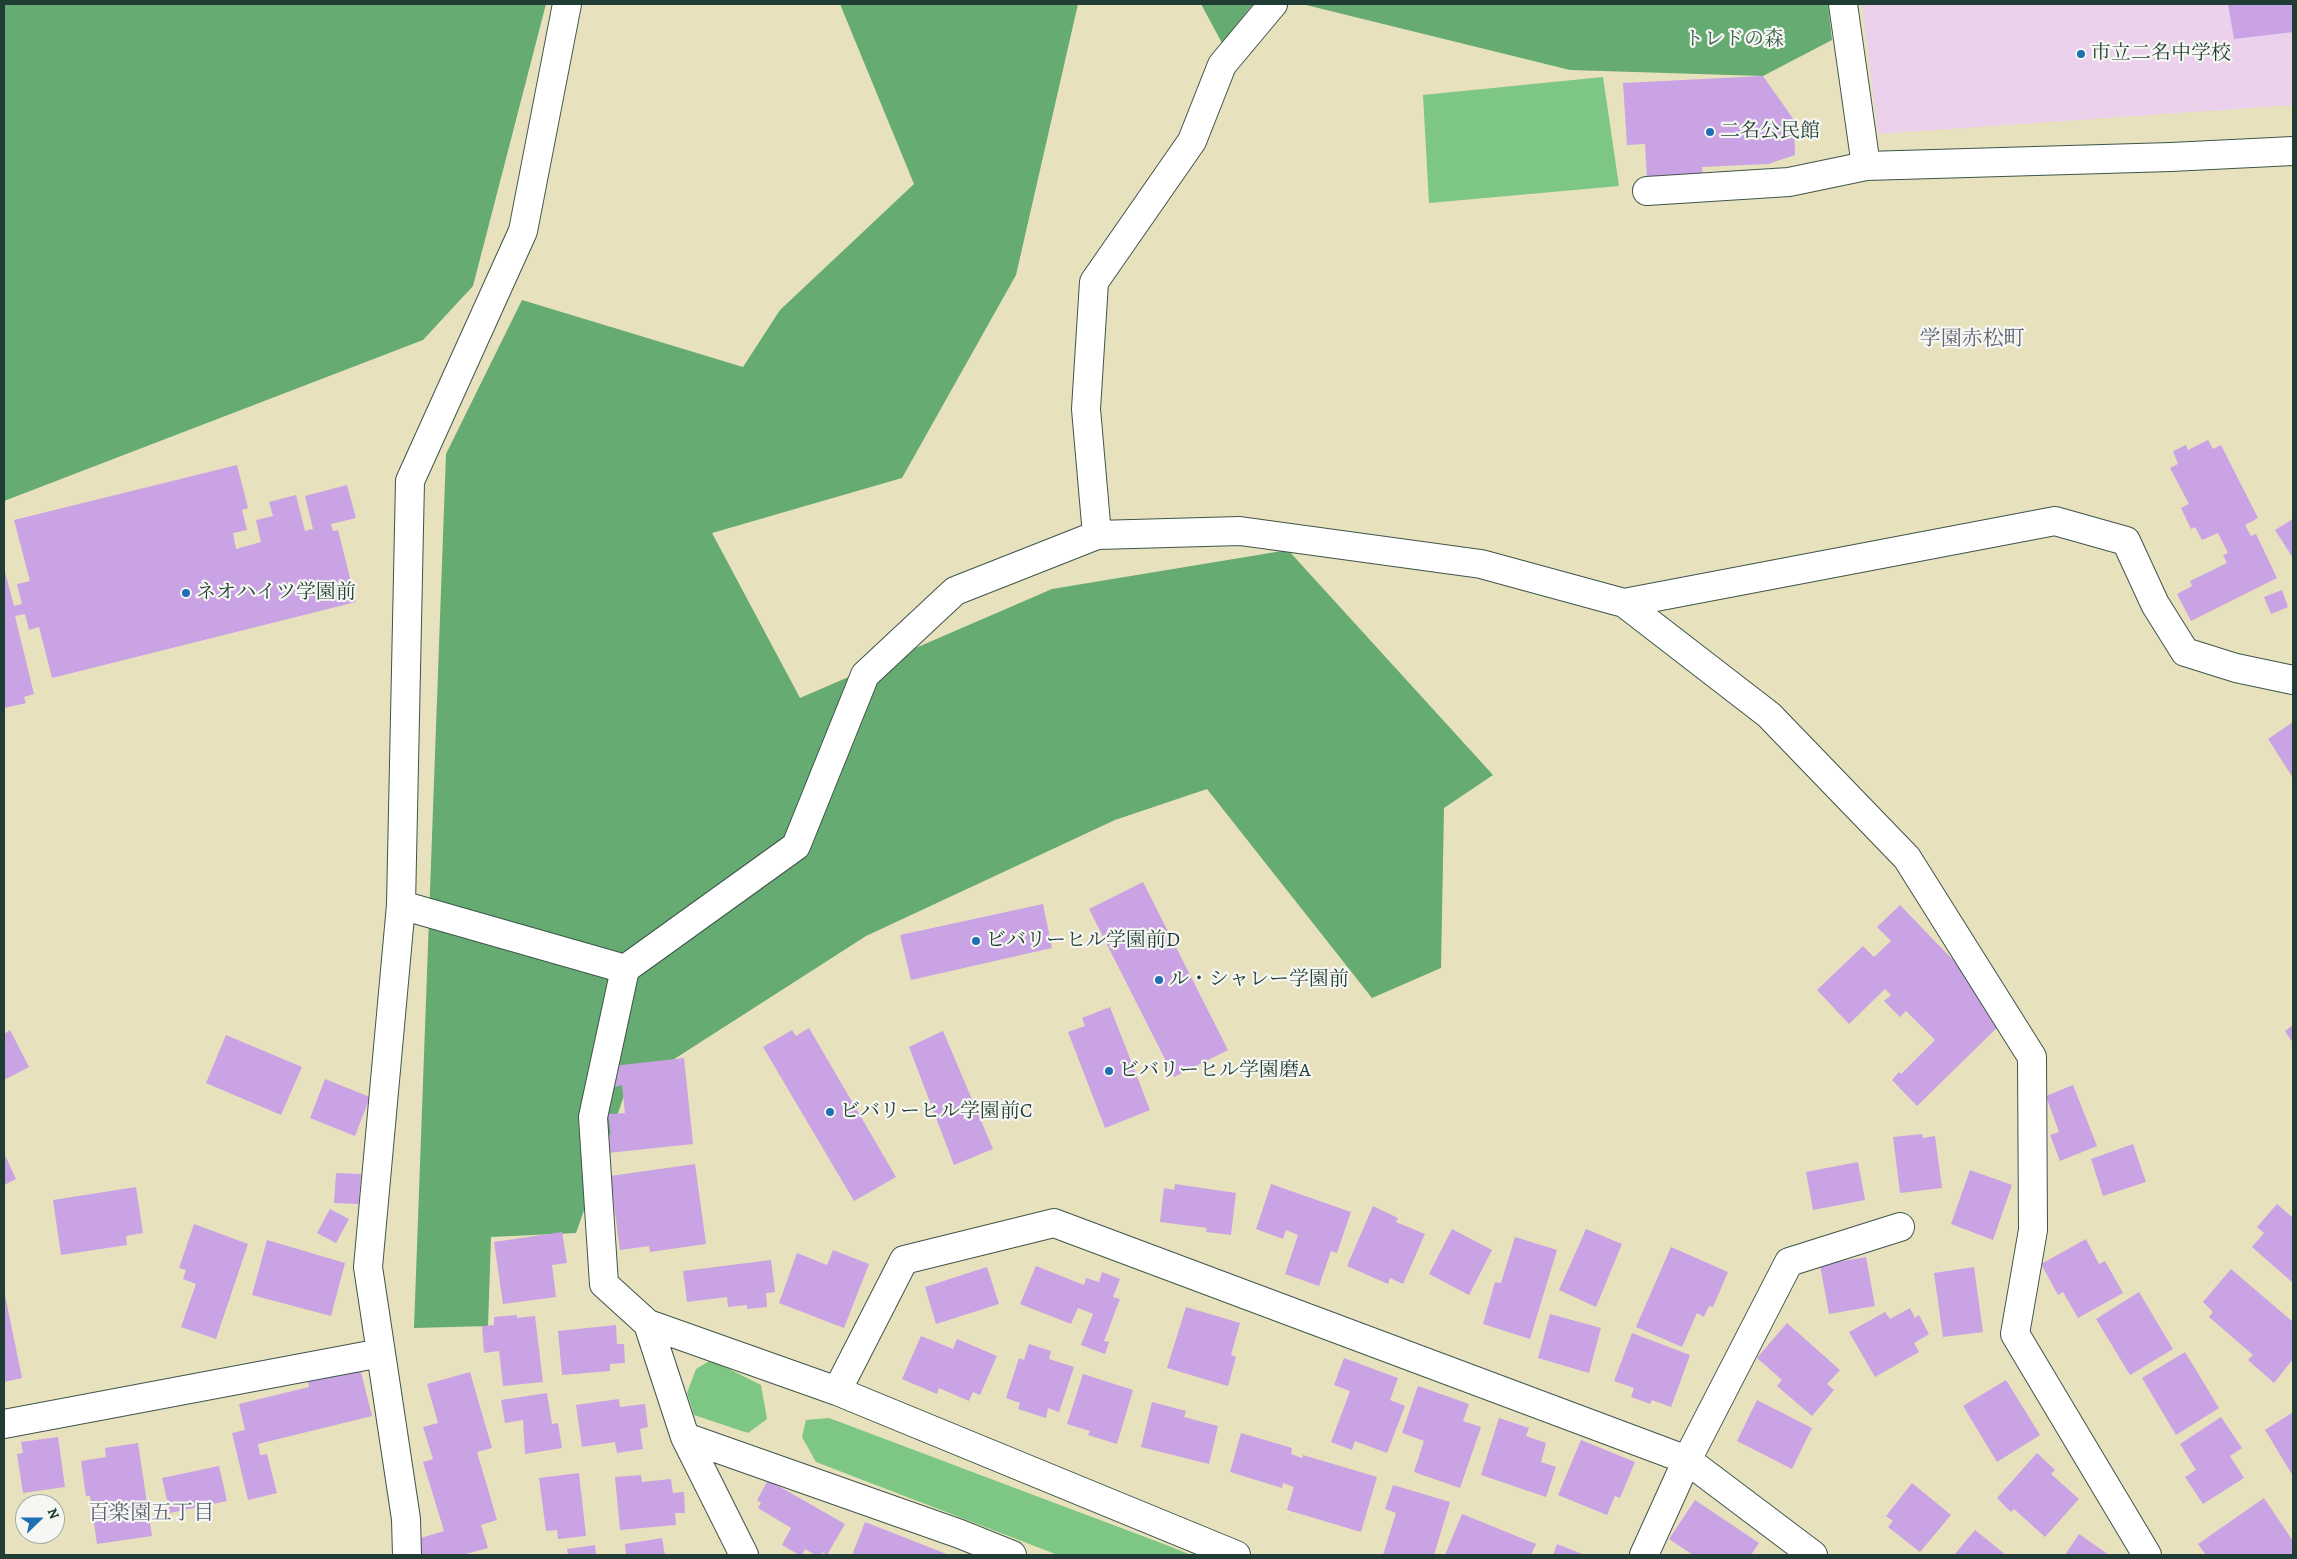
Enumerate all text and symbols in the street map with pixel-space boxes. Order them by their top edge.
park label: トレドの森 [1684,28,1784,52]
place label: 市立二名中学校 [2091,42,2231,66]
marker: 市立二名中学校 [2075,48,2087,60]
place label: 二名公民館 [1720,120,1820,144]
marker: 二名公民館 [1704,126,1716,138]
district label: 学園赤松町 [1920,327,2024,353]
place label: ネオハイツ学園前 [196,581,356,605]
marker: ネオハイツ学園前 [180,587,192,599]
place label: ビバリーヒル学園前D [986,929,1180,953]
marker: ビバリーヒル学園前D [970,935,982,947]
place label: ル・シャレー学園前 [1169,968,1349,992]
marker: ル・シャレー学園前 [1153,974,1165,986]
place label: ビバリーヒル学園磨A [1119,1059,1311,1083]
marker: ビバリーヒル学園磨A [1103,1065,1115,1077]
place label: ビバリーヒル学園前C [840,1100,1033,1124]
marker: ビバリーヒル学園前C [824,1106,836,1118]
north arrow [15,1494,65,1544]
district label: 百楽園五丁目 [88,1501,214,1527]
text: N [43,1505,64,1522]

